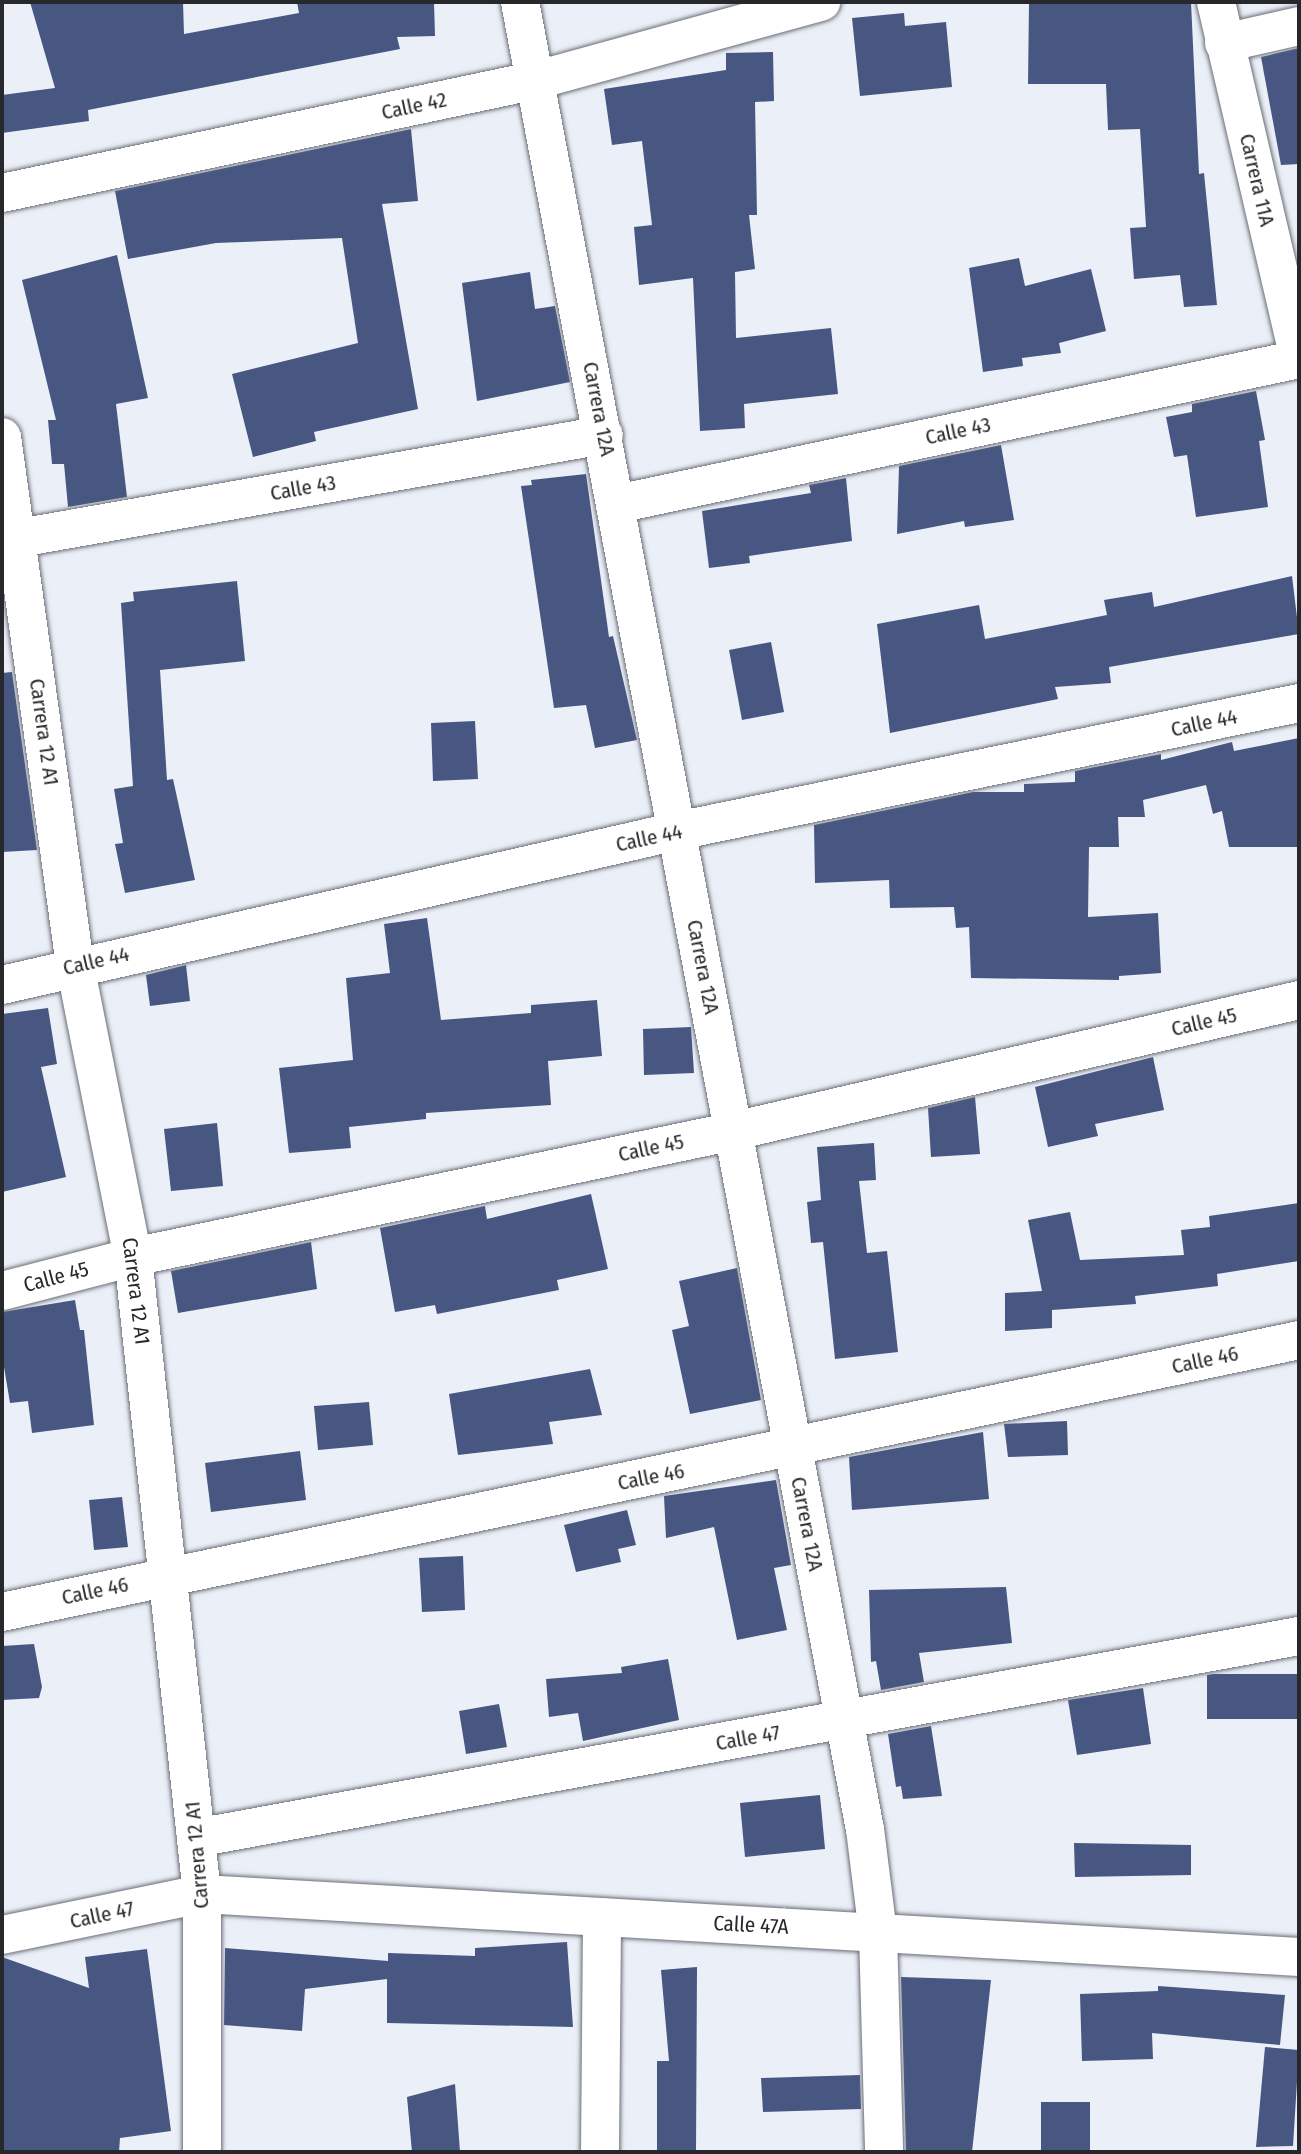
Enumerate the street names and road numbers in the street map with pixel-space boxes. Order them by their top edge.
street label: Calle 42 [379,87,449,125]
street label: Carrera 11A [1234,131,1280,229]
street label: Carrera 12A [578,360,620,458]
street label: Calle 43 [923,412,993,450]
street label: Calle 43 [268,470,338,506]
street label: Carrera 12 A1 [24,677,64,787]
street label: Calle 44 [1169,704,1239,742]
street label: Calle 44 [614,819,684,857]
street label: Carrera 12A [682,918,724,1016]
street label: Calle 44 [60,941,132,981]
street label: Calle 45 [1169,1002,1239,1042]
street label: Calle 45 [616,1129,686,1167]
street label: Carrera 12 A1 [117,1236,155,1346]
street label: Calle 45 [21,1256,91,1298]
street label: Calle 46 [1169,1341,1241,1379]
street label: Calle 46 [616,1458,686,1496]
street label: Carrera 12A [786,1475,828,1573]
street label: Calle 46 [59,1572,131,1610]
street label: Calle 47 [714,1720,782,1756]
street label: Carrera 12 A1 [180,1800,214,1910]
street label: Calle 47 [68,1896,136,1934]
street label: Calle 47A [713,1910,789,1940]

